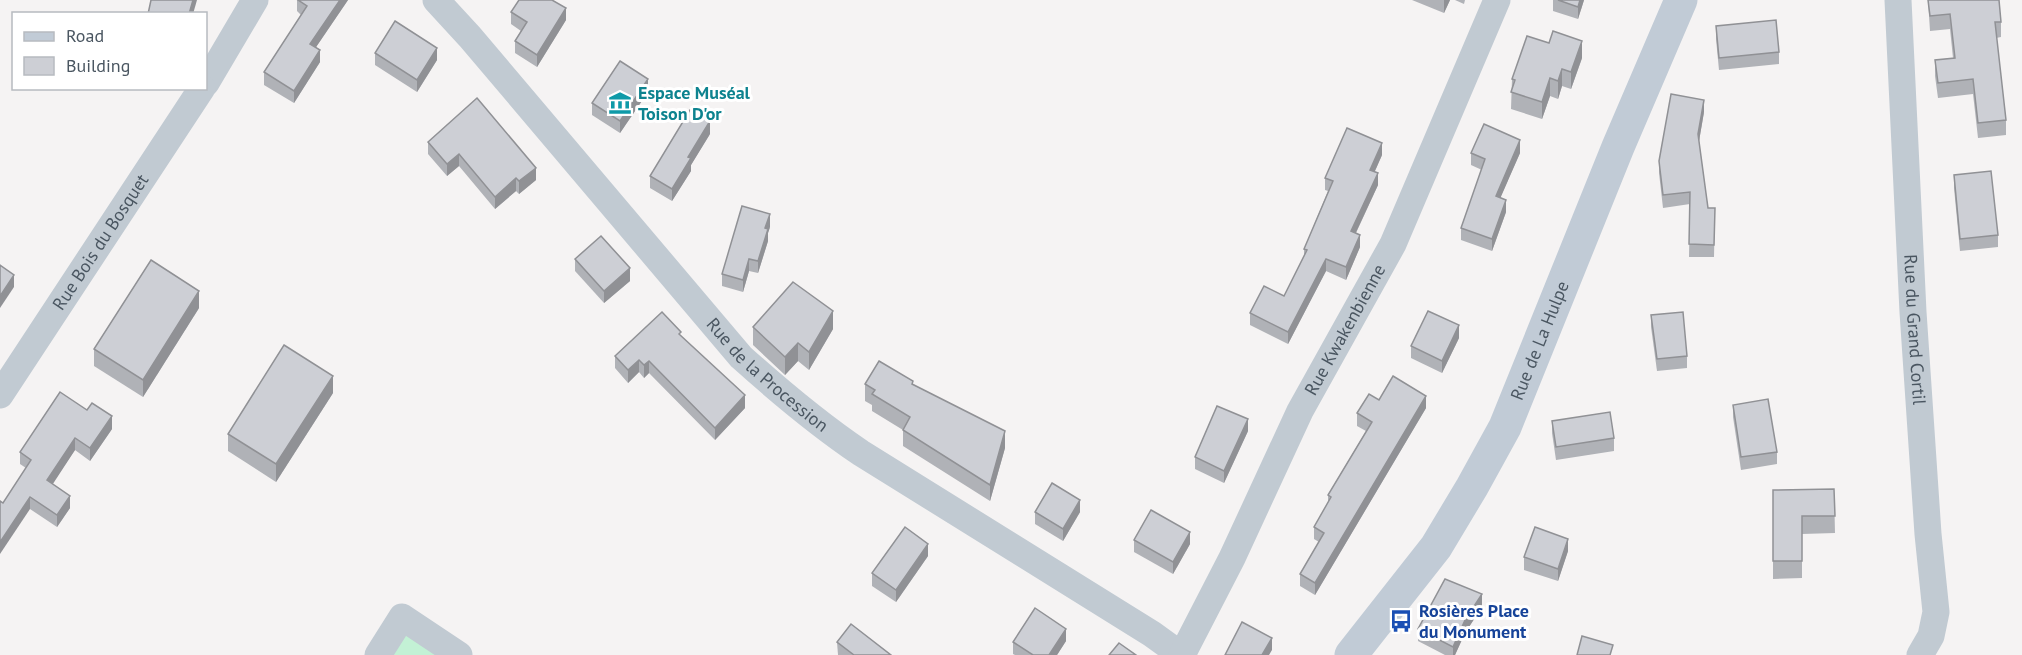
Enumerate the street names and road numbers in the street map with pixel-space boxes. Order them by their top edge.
street label: Rue Bois du Bosquet [47,169,153,314]
street label: Rue du Grand Cortil [1899,254,1931,406]
street label: Rue Kwakenbienne [1299,260,1390,399]
street label: Rue de La Hulpe [1505,277,1574,403]
street label: Rue de la Procession [702,313,833,437]

